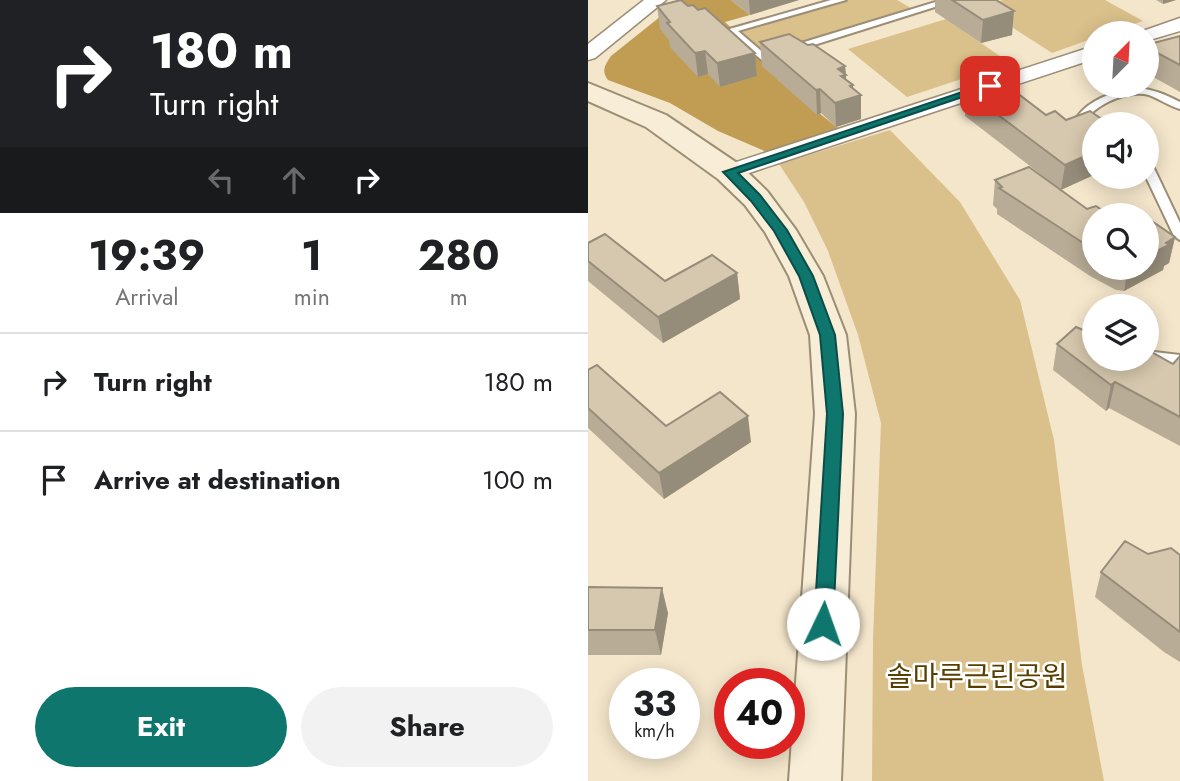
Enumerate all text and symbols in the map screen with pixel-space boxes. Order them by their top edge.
text: 180 m [150,16,293,86]
north arrow [1082,21,1158,98]
map controls [1082,21,1159,371]
icon: right [35,28,126,119]
pin [960,56,1020,116]
icon: arrive [971,67,1009,105]
text: Turn right [150,81,279,127]
button: sound [1082,112,1159,189]
icon: left [202,161,240,199]
icon: ahead [275,161,313,199]
icon: right [348,161,386,199]
button: search [1082,203,1159,280]
text: 19:39 [88,225,205,286]
text: 1 [301,225,322,286]
text: 280 [418,225,500,286]
text: Arrival [115,280,179,314]
text: min [294,280,330,314]
text: m [450,280,468,314]
button: layers [1082,294,1159,371]
icon: right [35,363,73,401]
text: Turn right [94,363,212,401]
text: 180 m [483,363,553,401]
icon: arrive [35,461,73,499]
text: Arrive at destination [94,461,341,499]
text: 100 m [482,461,553,499]
position arrow [786,587,860,661]
park label: 솔마루근린공원 [887,656,1067,697]
speed limit sign: 40 [714,668,805,759]
text: 33 [633,679,676,729]
button: Exit [35,687,287,767]
button: Share [301,687,553,767]
text: km/h [634,718,675,744]

